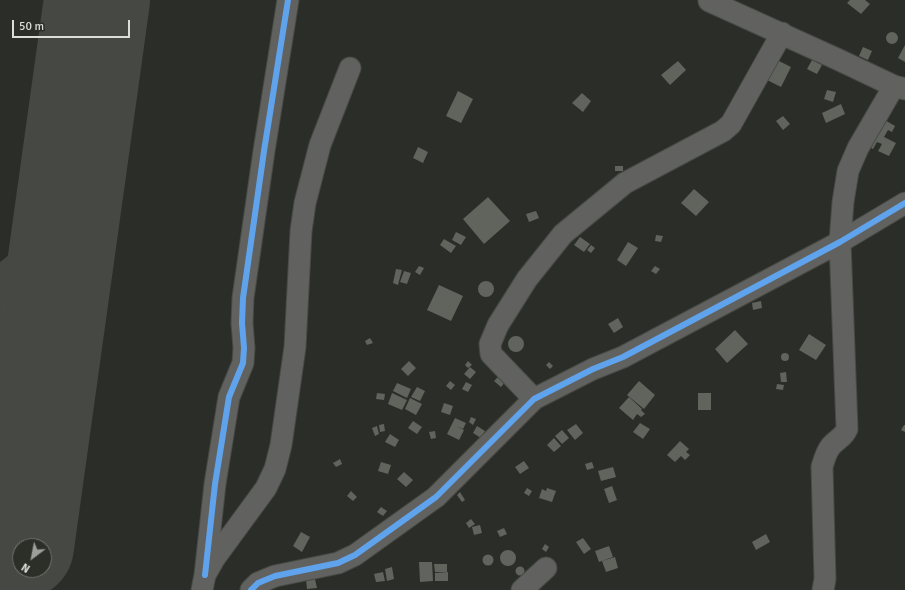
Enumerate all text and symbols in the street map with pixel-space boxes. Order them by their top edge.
scale bar [14,12,132,38]
text: 50 m [19,19,44,34]
north arrow [12,538,52,578]
text: N [19,560,33,575]

